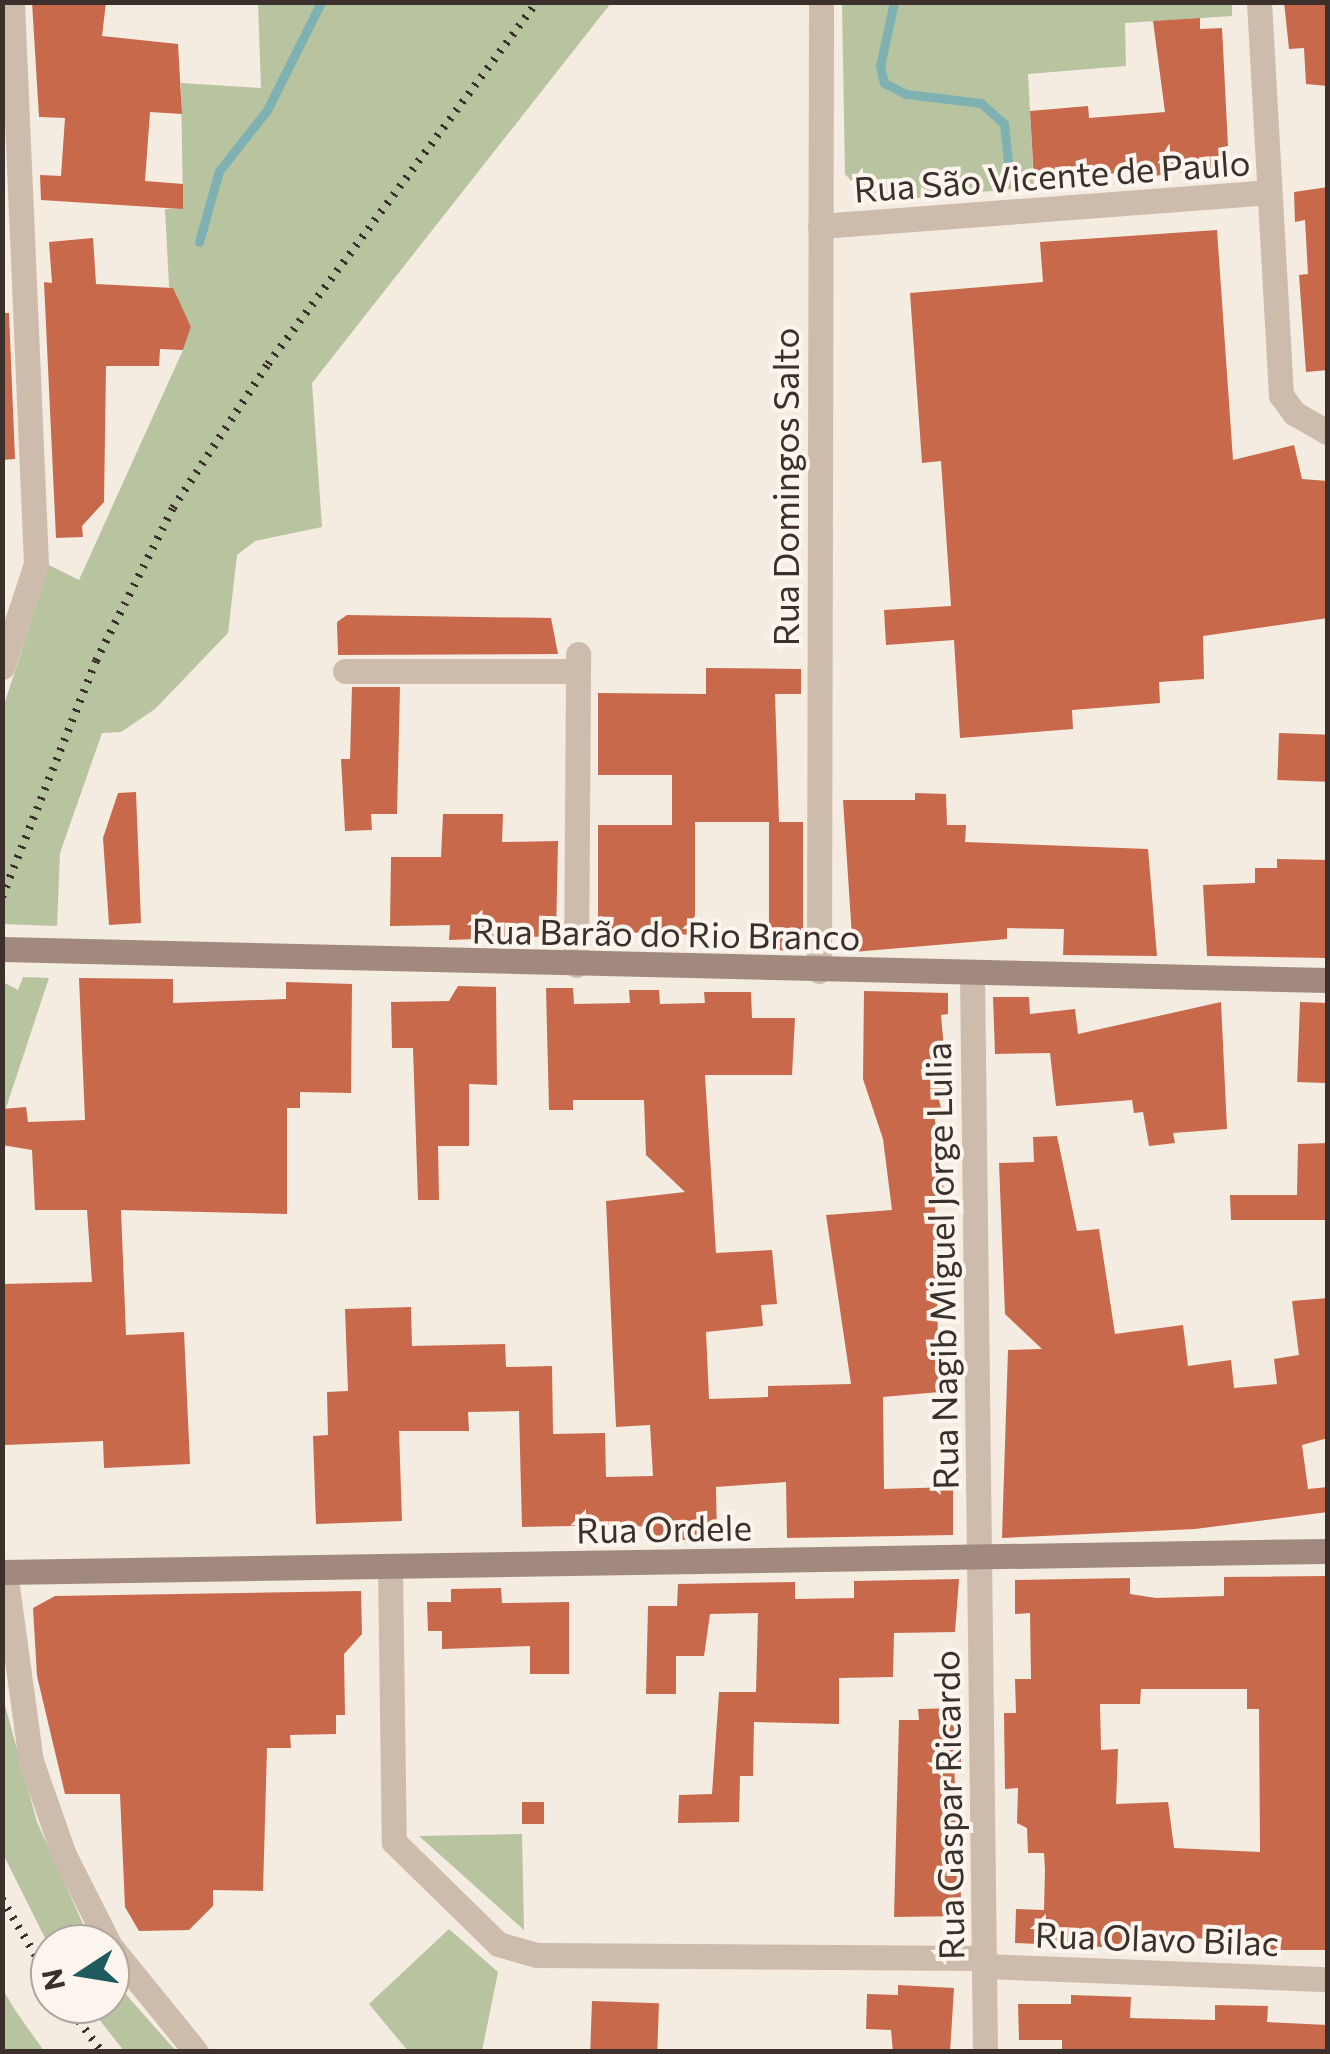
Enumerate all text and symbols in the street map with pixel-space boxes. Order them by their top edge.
street label: Rua São Vicente de Paulo [852,140,1252,210]
street label: Rua Domingos Salto [764,328,806,646]
street label: Rua Barão do Rio Branco [471,909,861,957]
street label: Rua Nagib Miguel Jorge Lulia [916,1042,966,1490]
street label: Rua Ordele [576,1505,752,1551]
street label: Rua Gaspar Ricardo [924,1650,972,1960]
street label: Rua Olavo Bilac [1034,1913,1280,1963]
north arrow [30,1924,130,2024]
text: N [34,1966,71,1994]

